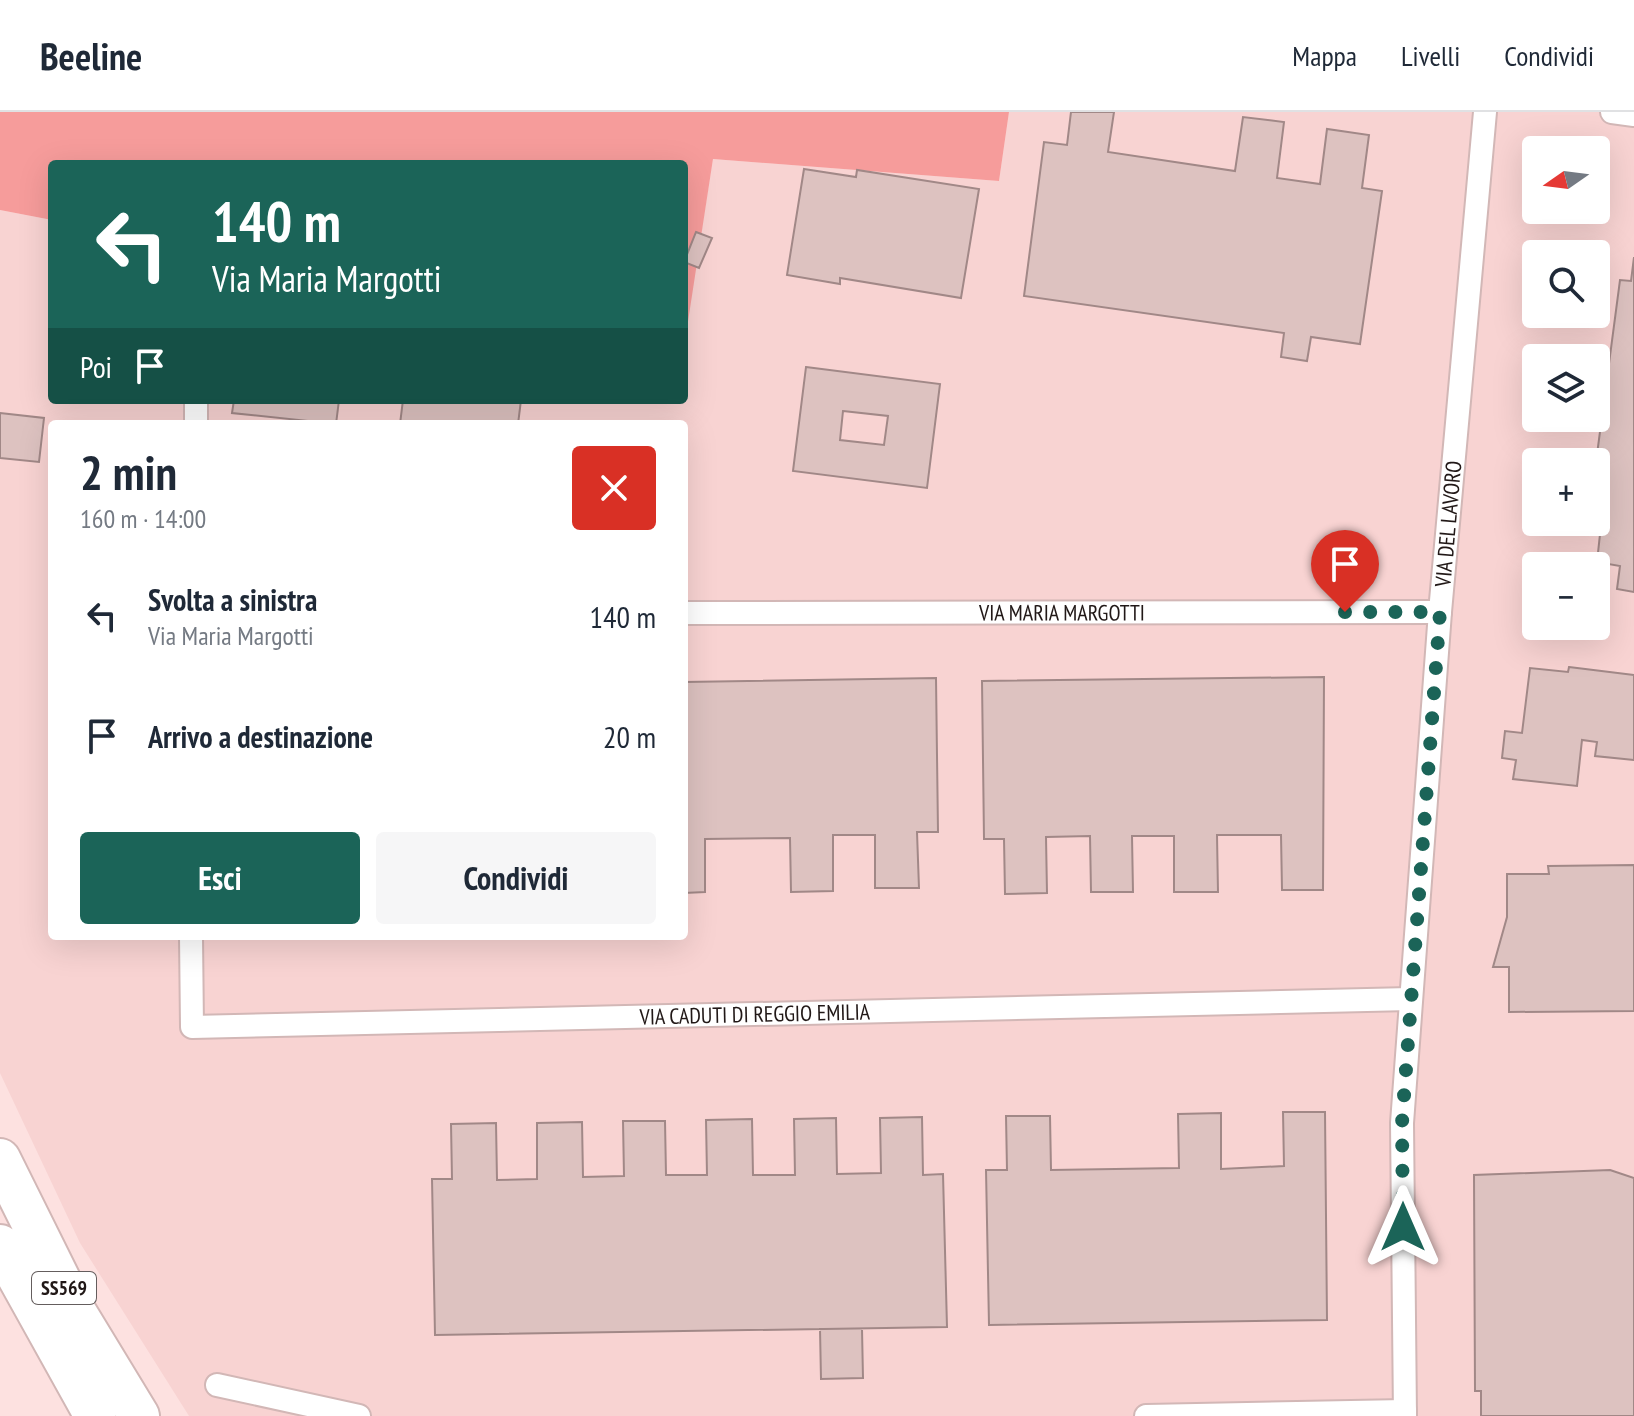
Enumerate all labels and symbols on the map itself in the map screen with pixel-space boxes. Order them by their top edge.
north arrow [1522,136,1610,224]
street label: VIA DEL LAVORO [1428,460,1468,589]
pin [1311,530,1379,612]
street label: VIA MARIA MARGOTTI [978,598,1145,627]
street label: VIA CADUTI DI REGGIO EMILIA [638,997,871,1031]
position arrow [1361,1185,1445,1269]
road number: SS569 [32,1272,96,1304]

